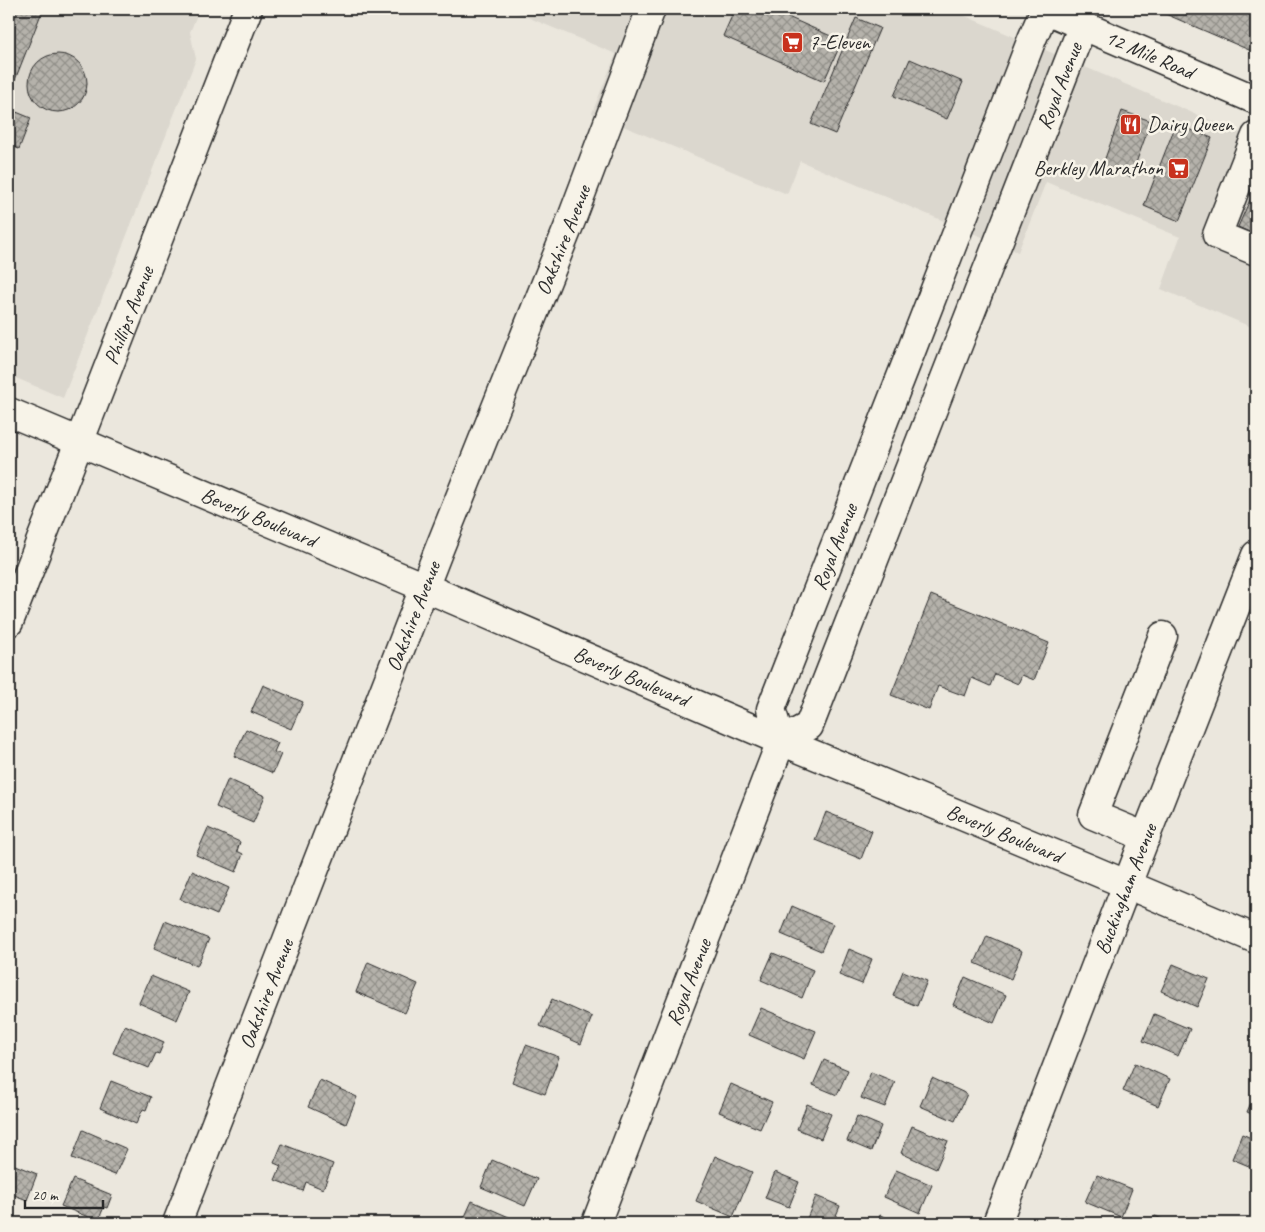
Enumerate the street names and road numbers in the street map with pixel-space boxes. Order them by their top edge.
street label: 12 Mile Road [1101,24,1201,86]
street label: Royal Avenue [1031,38,1088,133]
street label: Oakshire Avenue [529,180,597,299]
street label: Phillips Avenue [98,262,160,368]
street label: Beverly Boulevard [197,481,324,555]
street label: Royal Avenue [806,499,864,594]
street label: Oakshire Avenue [380,557,447,675]
street label: Beverly Boulevard [570,640,696,714]
street label: Beverly Boulevard [943,798,1070,870]
street label: Buckingham Avenue [1089,819,1163,958]
street label: Oakshire Avenue [233,934,300,1052]
street label: Royal Avenue [660,934,717,1029]

